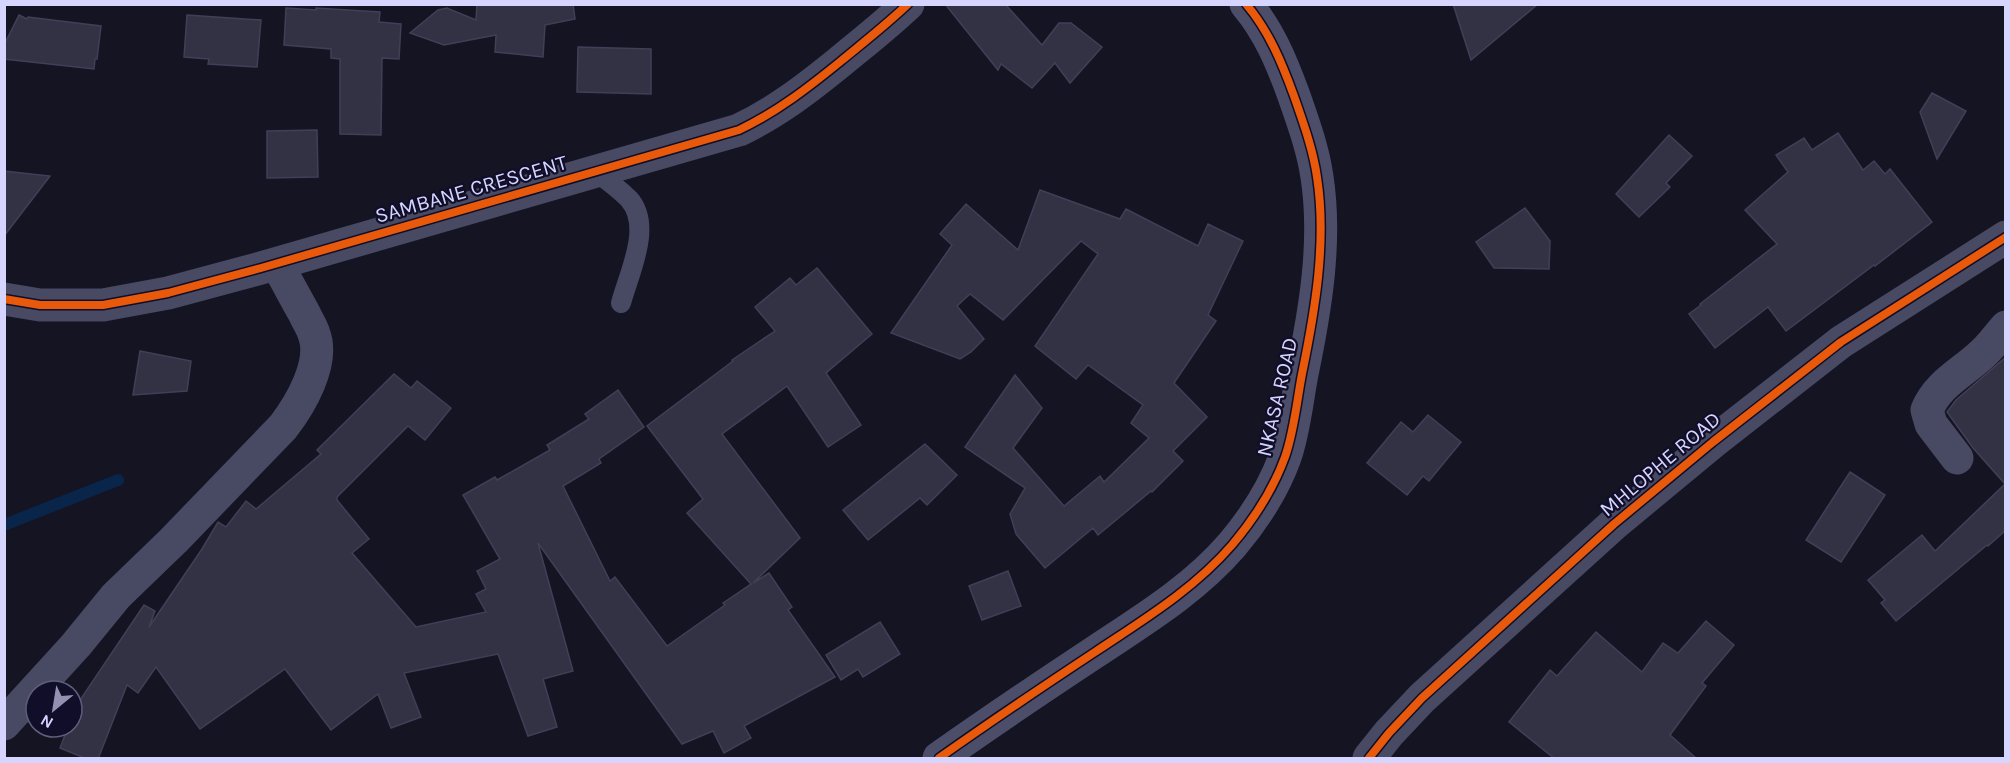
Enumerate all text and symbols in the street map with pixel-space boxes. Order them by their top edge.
street label: SAMBANE CRESCENT [372,150,570,228]
street label: NKASA ROAD [1252,335,1302,459]
street label: MHLOPHE ROAD [1595,407,1725,521]
north arrow [24,679,84,739]
text: N [37,710,56,733]

